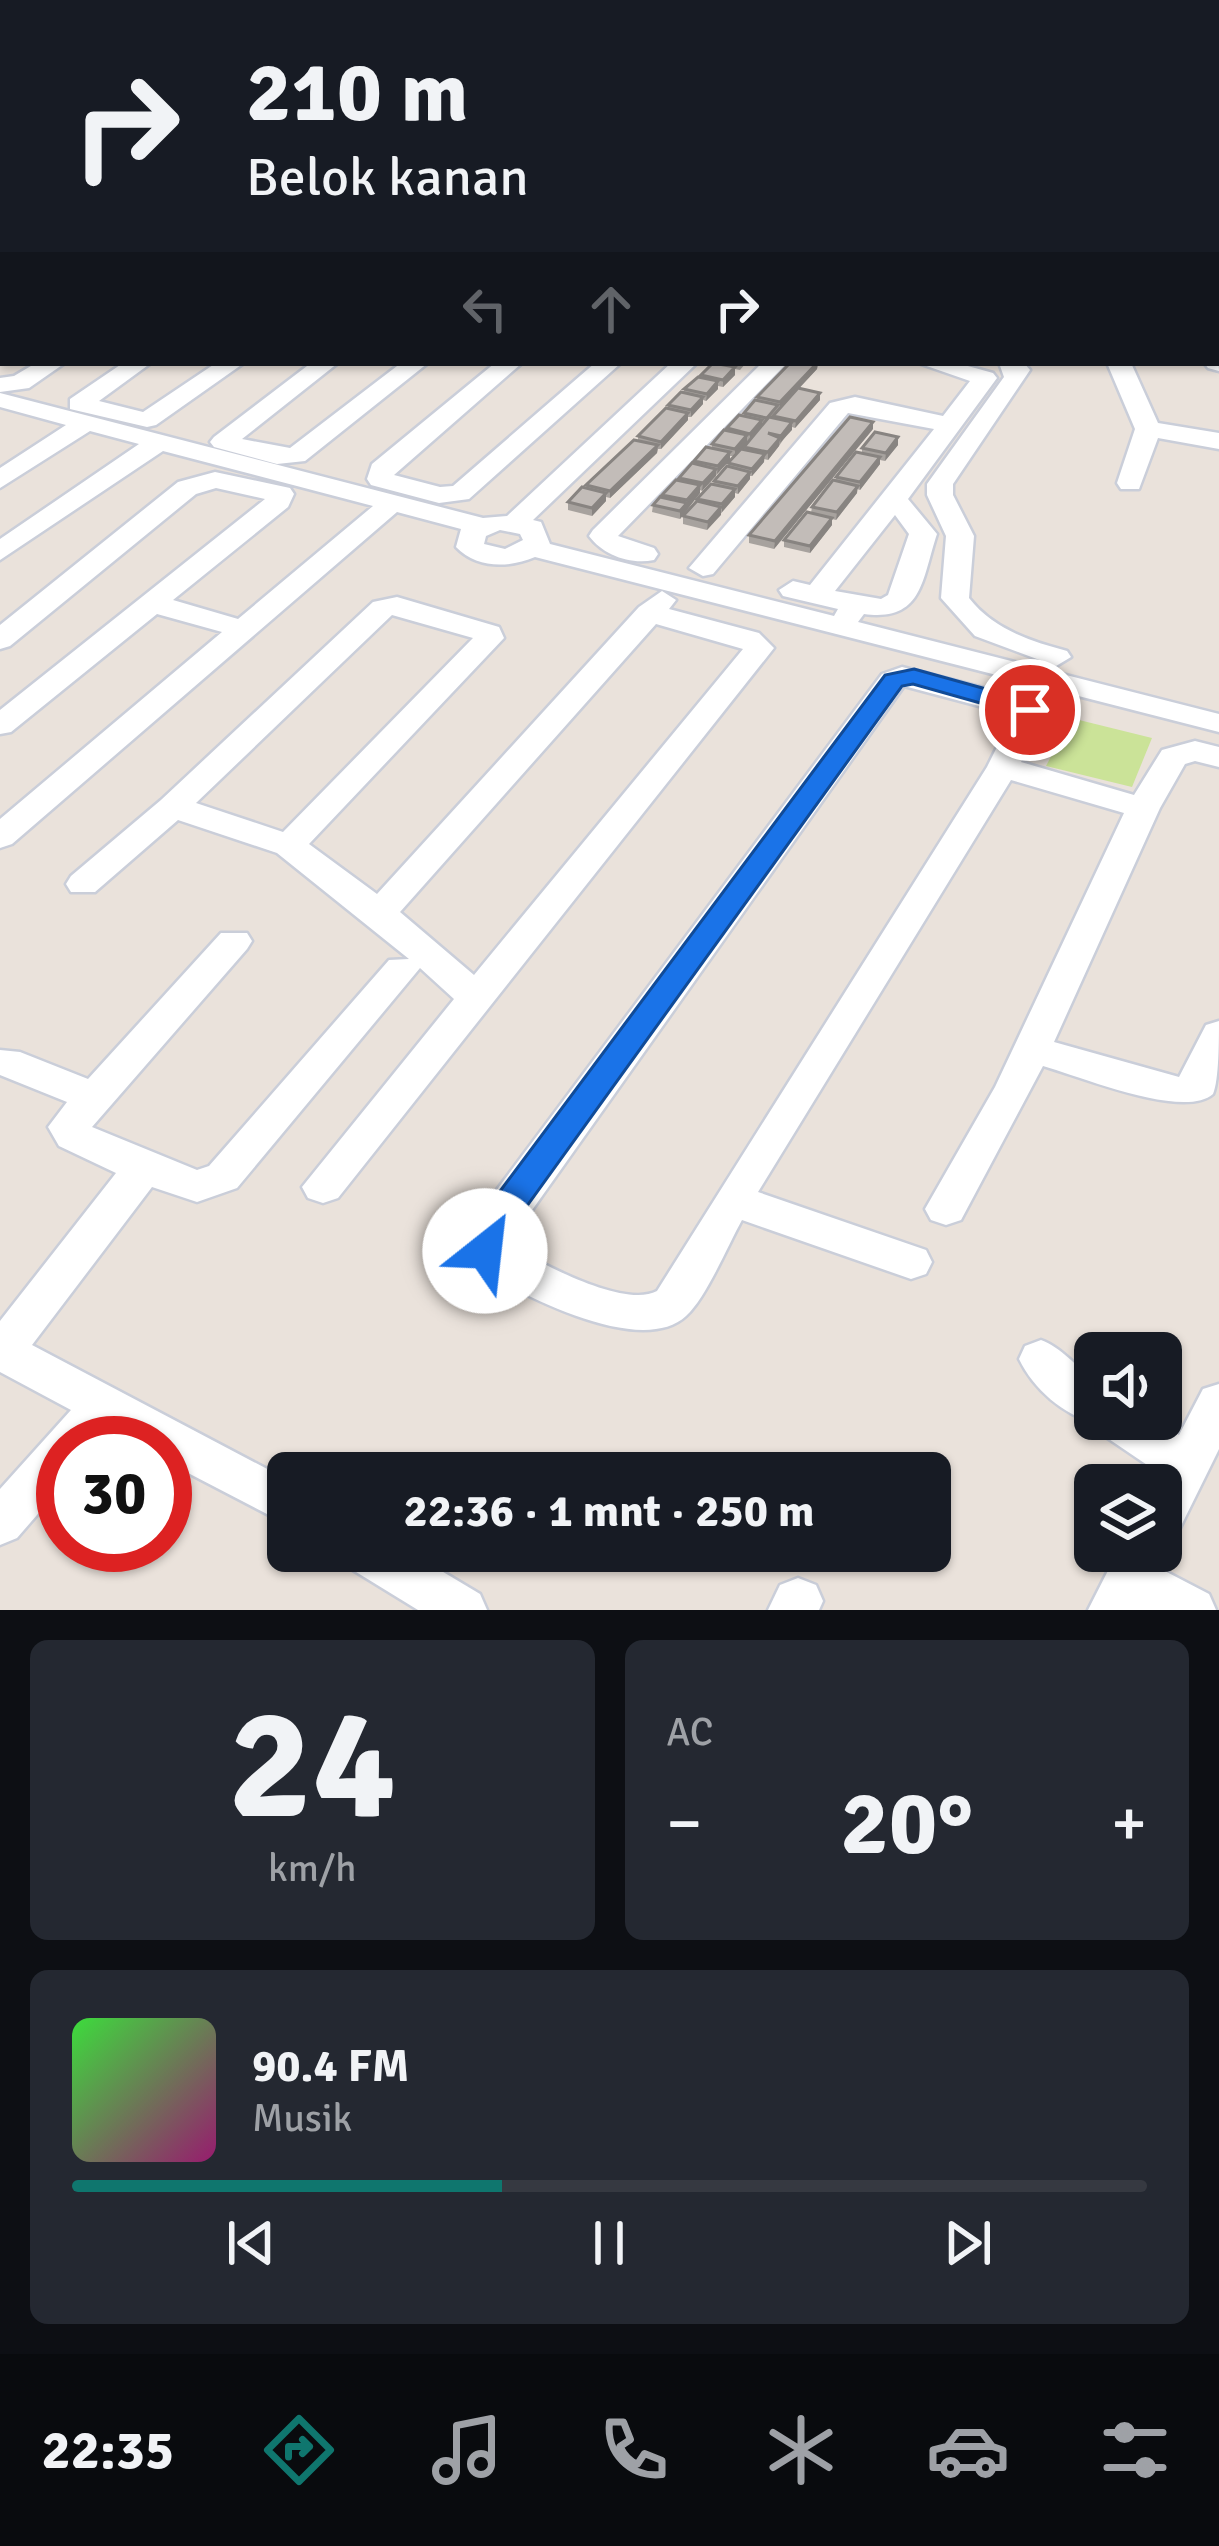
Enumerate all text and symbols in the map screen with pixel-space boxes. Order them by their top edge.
text: 210 m [246,41,468,145]
icon: right [48,48,204,204]
text: Belok kanan [246,144,529,211]
icon: left [452,276,518,342]
icon: ahead [578,276,644,342]
icon: right [704,276,770,342]
pin [979,659,1081,761]
icon: arrive [997,677,1063,743]
position arrow [422,1188,548,1314]
map controls [1074,1332,1182,1572]
button: sound [1074,1332,1182,1440]
speed limit sign: 30 [36,1416,192,1572]
button: layers [1074,1464,1182,1572]
text: 22:36 · 1 mnt · 250 m [404,1484,814,1539]
text: 24 [228,1669,396,1862]
text: AC [667,1708,713,1756]
text: 20° [840,1768,973,1879]
text: − [667,1783,702,1864]
text: + [1111,1783,1147,1864]
text: km/h [268,1844,356,1892]
text: 90.4 FM [252,2039,409,2094]
text: Musik [252,2094,352,2142]
icon: previous [218,2210,284,2276]
icon: pause [576,2210,642,2276]
icon: next [935,2210,1001,2276]
icon: directions [257,2408,341,2492]
icon: music [425,2408,509,2492]
icon: phone [592,2408,676,2492]
icon: climate [759,2408,843,2492]
icon: car [926,2408,1010,2492]
icon: filters [1093,2408,1177,2492]
text: 22:35 [42,2417,174,2484]

